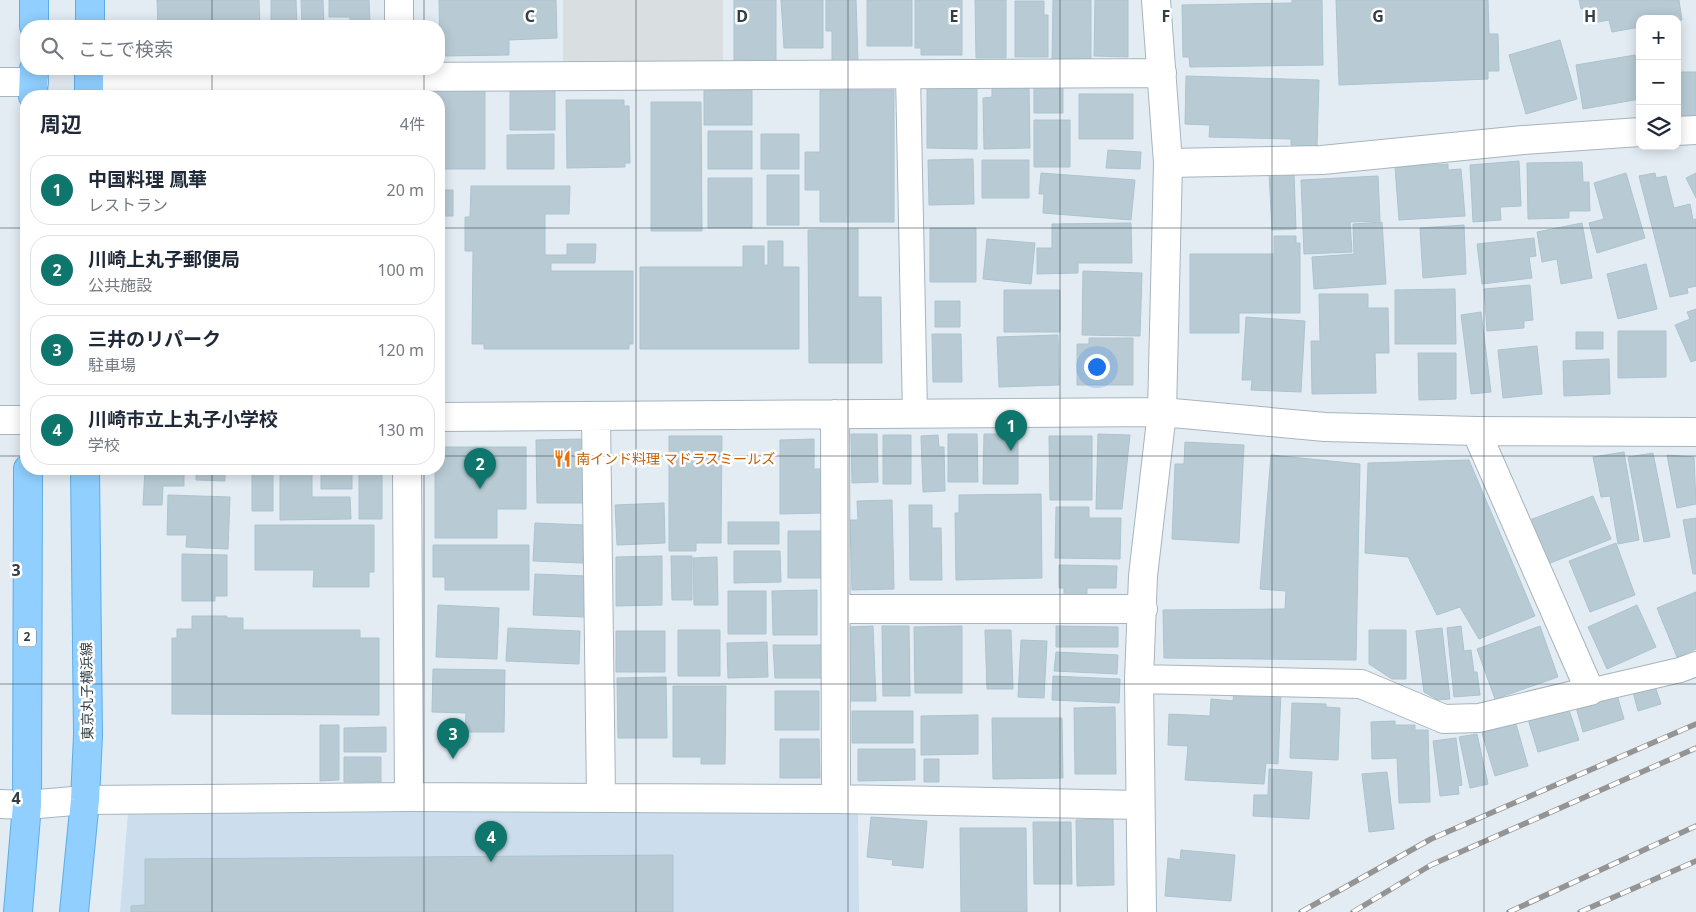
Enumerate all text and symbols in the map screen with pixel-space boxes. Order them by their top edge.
text: C [525,5,535,27]
text: D [736,5,748,27]
text: E [950,5,959,27]
text: F [1162,5,1170,27]
text: G [1372,5,1384,27]
text: H [1584,5,1596,27]
map controls [1636,15,1681,150]
button: + [1636,15,1681,60]
search box [20,20,445,75]
icon: search [38,34,66,62]
text: ここで検索 [78,36,173,62]
button: − [1636,60,1681,105]
button: layers [1636,105,1681,150]
text: 周辺 [40,110,82,138]
text: 4件 [400,113,425,135]
text: 中国料理 鳳華 [88,166,207,192]
text: 1 [52,179,62,201]
text: 20 m [387,179,424,201]
text: レストラン [88,194,168,216]
text: 川崎上丸子郵便局 [88,246,240,272]
text: 2 [52,259,62,281]
text: 100 m [377,259,424,281]
text: 公共施設 [88,274,152,296]
text: 三井のリパーク [88,326,221,352]
text: 3 [52,339,62,361]
text: 120 m [377,339,424,361]
text: 駐車場 [88,354,136,376]
your location [1084,354,1110,380]
text: 川崎市立上丸子小学校 [88,406,278,432]
pin: 1 [995,410,1027,451]
text: 4 [52,419,62,441]
text: 130 m [377,419,424,441]
text: 学校 [88,434,120,456]
pin: 2 [464,448,496,489]
restaurant icon: 南インド料理 マドラスミールズ [552,449,572,469]
place label: 南インド料理 マドラスミールズ [576,449,775,468]
text: 3 [11,559,21,581]
road number: 2 [18,628,36,646]
street label: 東京丸子横浜線 [76,642,97,740]
pin: 3 [437,718,469,759]
text: 4 [11,787,21,809]
pin: 4 [475,821,507,862]

